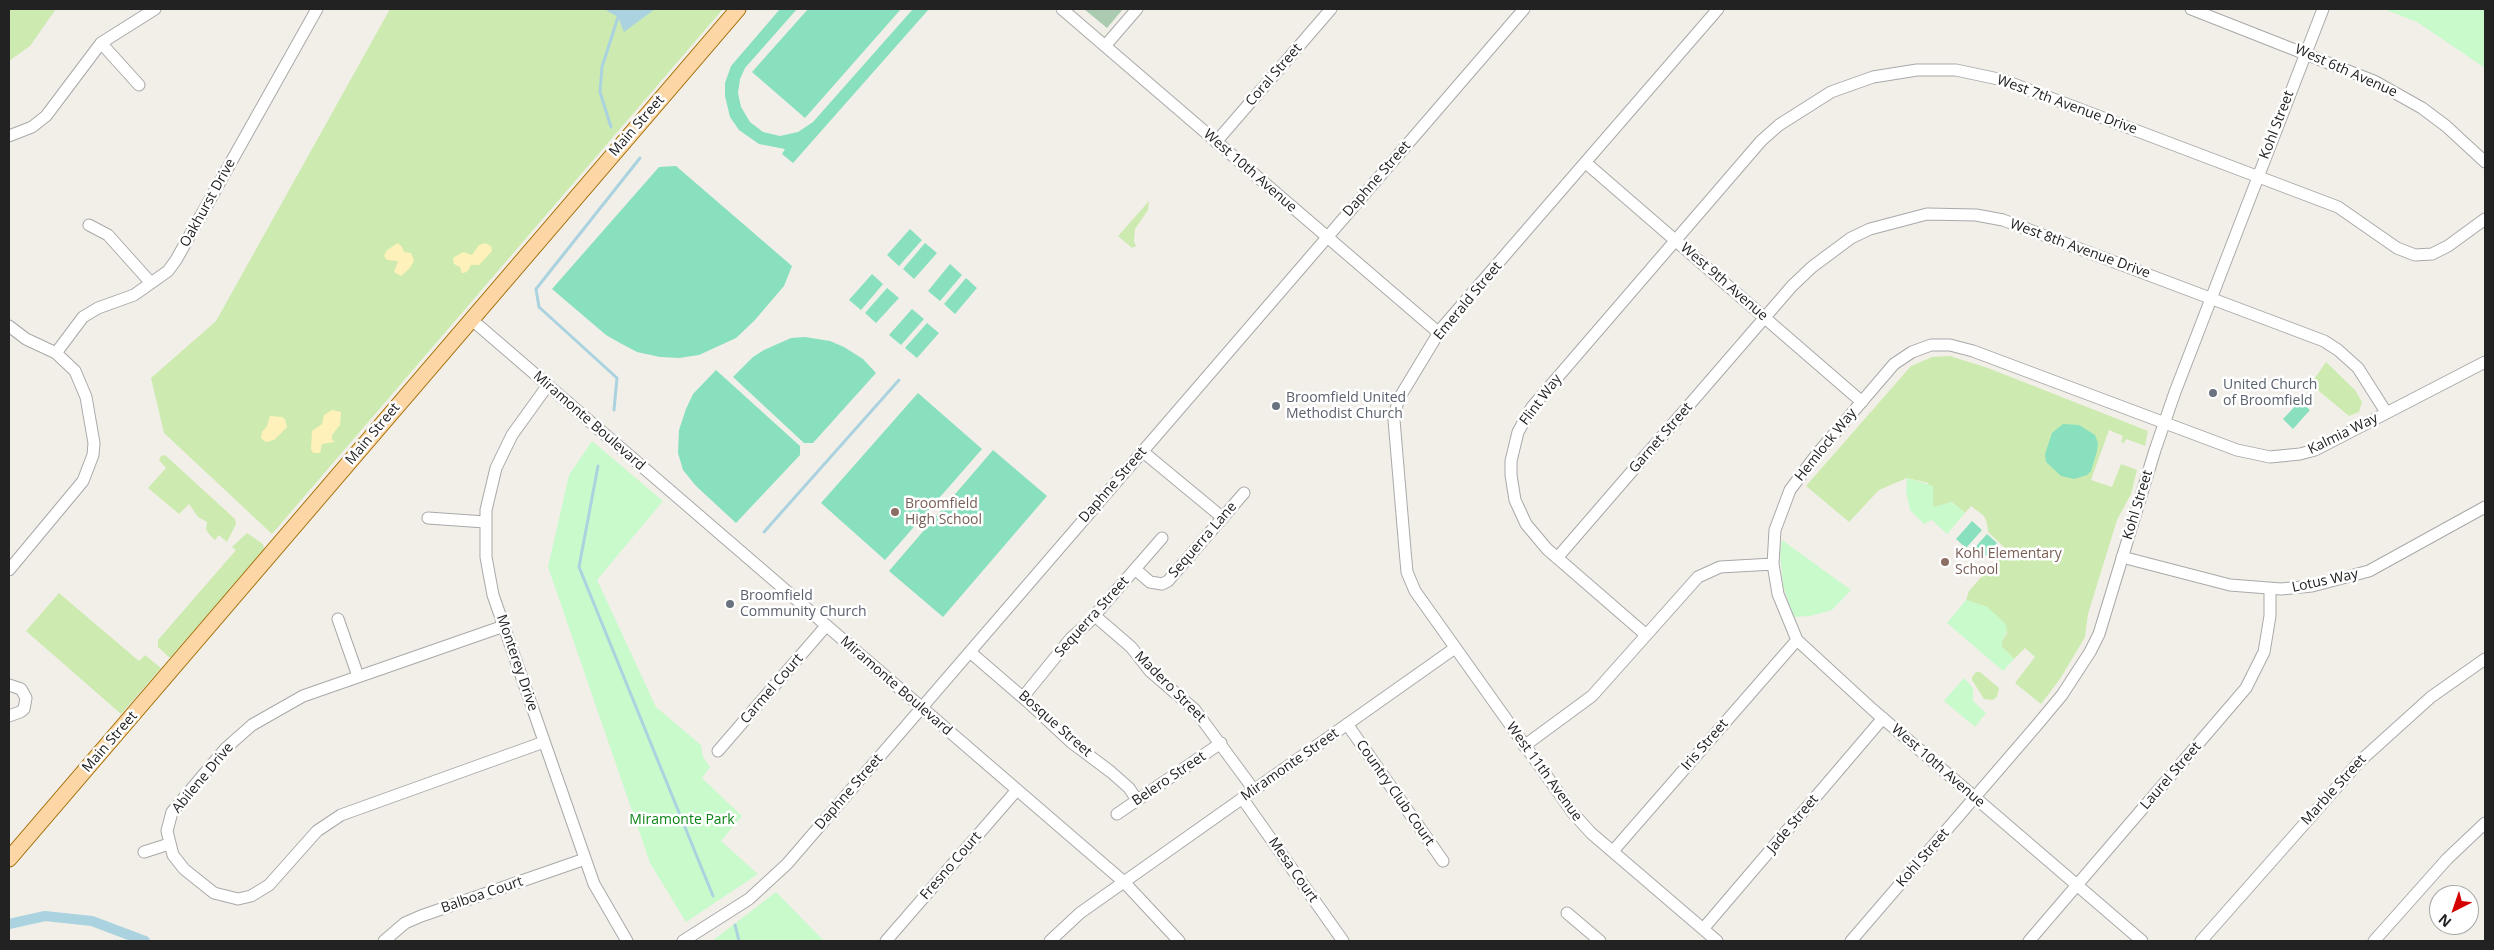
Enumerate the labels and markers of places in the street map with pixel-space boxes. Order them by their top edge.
place label: United Church of Broomfield [2223,377,2317,410]
marker: United Church of Broomfield [2207,387,2219,399]
place label: Broomfield United Methodist Church [1286,390,1406,422]
marker: Broomfield United Methodist Church [1270,400,1282,412]
place label: Broomfield High School [905,496,982,528]
marker: Broomfield High School [889,506,901,518]
place label: Kohl Elementary School [1955,546,2062,578]
marker: Kohl Elementary School [1939,556,1951,568]
place label: Broomfield Community Church [740,588,867,620]
marker: Broomfield Community Church [724,598,736,610]

